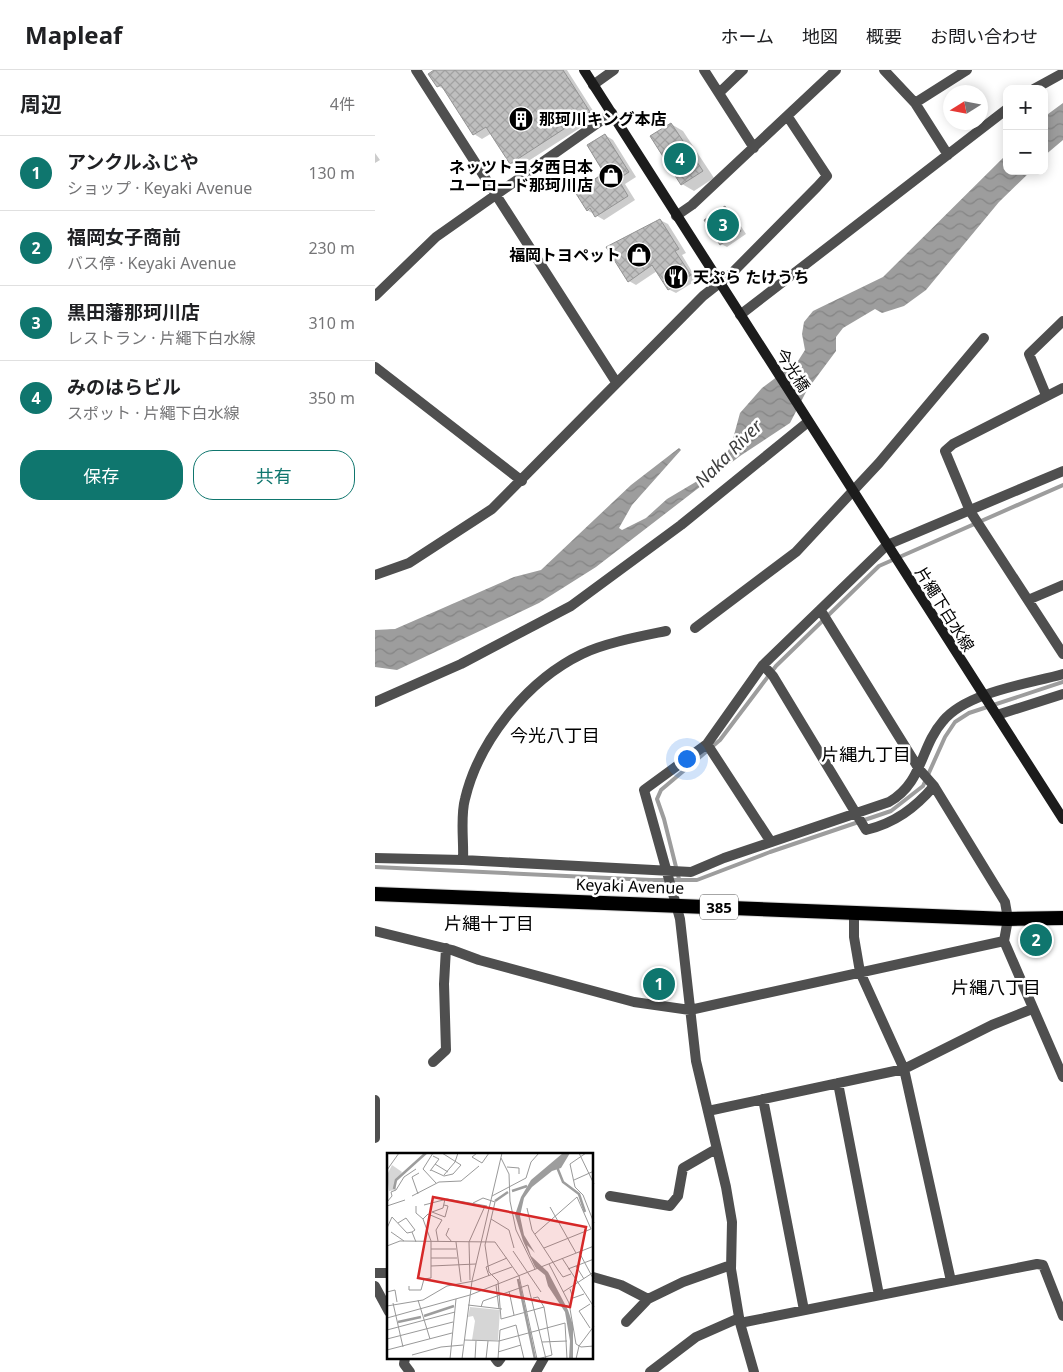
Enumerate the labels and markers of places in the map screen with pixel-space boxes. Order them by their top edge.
building icon: 那珂川キング本店 [508,106,534,132]
place label: 那珂川キング本店 [539,108,667,130]
pin: 4 [664,140,696,178]
place label: ネッツトヨタ西日本 ユーロード那珂川店 [449,156,593,196]
shop icon: ネッツトヨタ西日本 ユーロード那珂川店 [598,163,624,189]
pin: 3 [707,206,739,244]
shop icon: 福岡トヨペット [626,242,652,268]
place label: 福岡トヨペット [509,244,621,266]
restaurant icon: 天ぷら たけうち [663,264,689,290]
place label: 天ぷら たけうち [693,266,809,288]
pin: 2 [1020,921,1052,959]
pin: 1 [643,965,675,1003]

